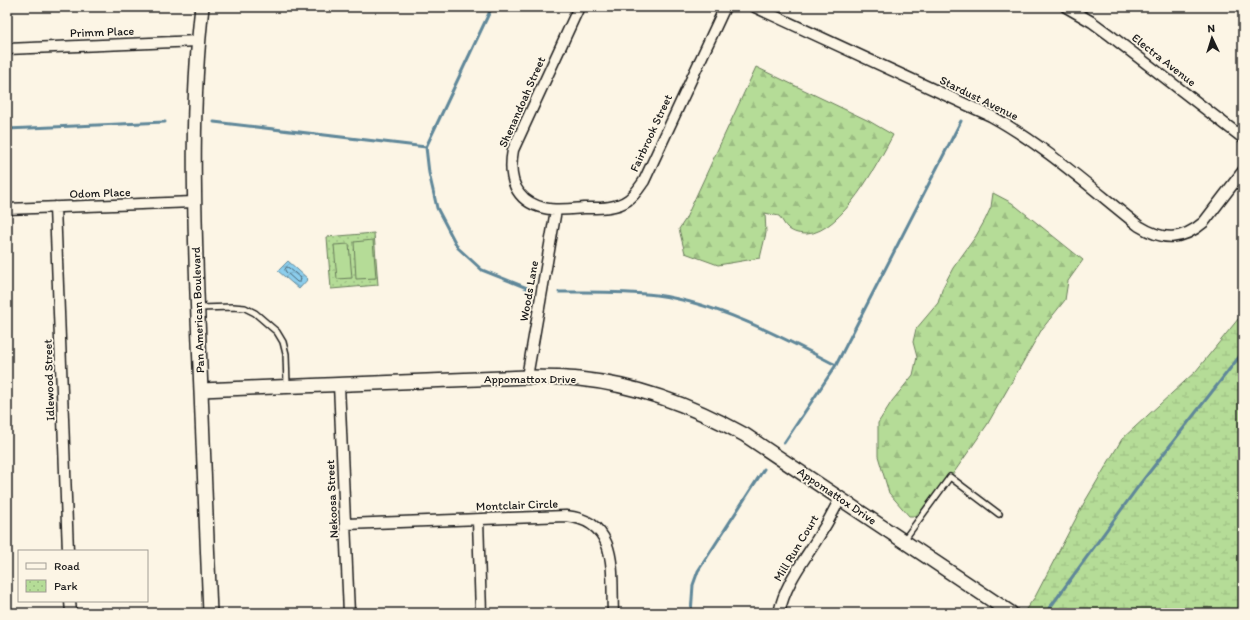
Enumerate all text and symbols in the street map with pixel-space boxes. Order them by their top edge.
north arrow [1192,18,1232,58]
text: N [1207,22,1216,35]
street label: Primm Place [69,24,135,40]
street label: Electra Avenue [1129,31,1199,89]
street label: Shenandoah Street [496,54,548,150]
street label: Stardust Avenue [937,73,1021,123]
street label: Fairbrook Street [627,92,675,174]
street label: Odom Place [69,185,131,201]
street label: Pan American Boulevard [189,246,207,373]
street label: Woods Lane [517,259,541,323]
street label: Idlewood Street [41,338,57,421]
street label: Appomattox Drive [484,372,576,386]
street label: Nekoosa Street [323,459,341,539]
street label: Appomattox Drive [795,464,879,528]
street label: Montclair Circle [476,497,559,513]
street label: Mill Run Court [771,512,822,584]
legend [18,550,148,602]
text: Road [54,559,80,573]
text: Park [54,579,78,593]

